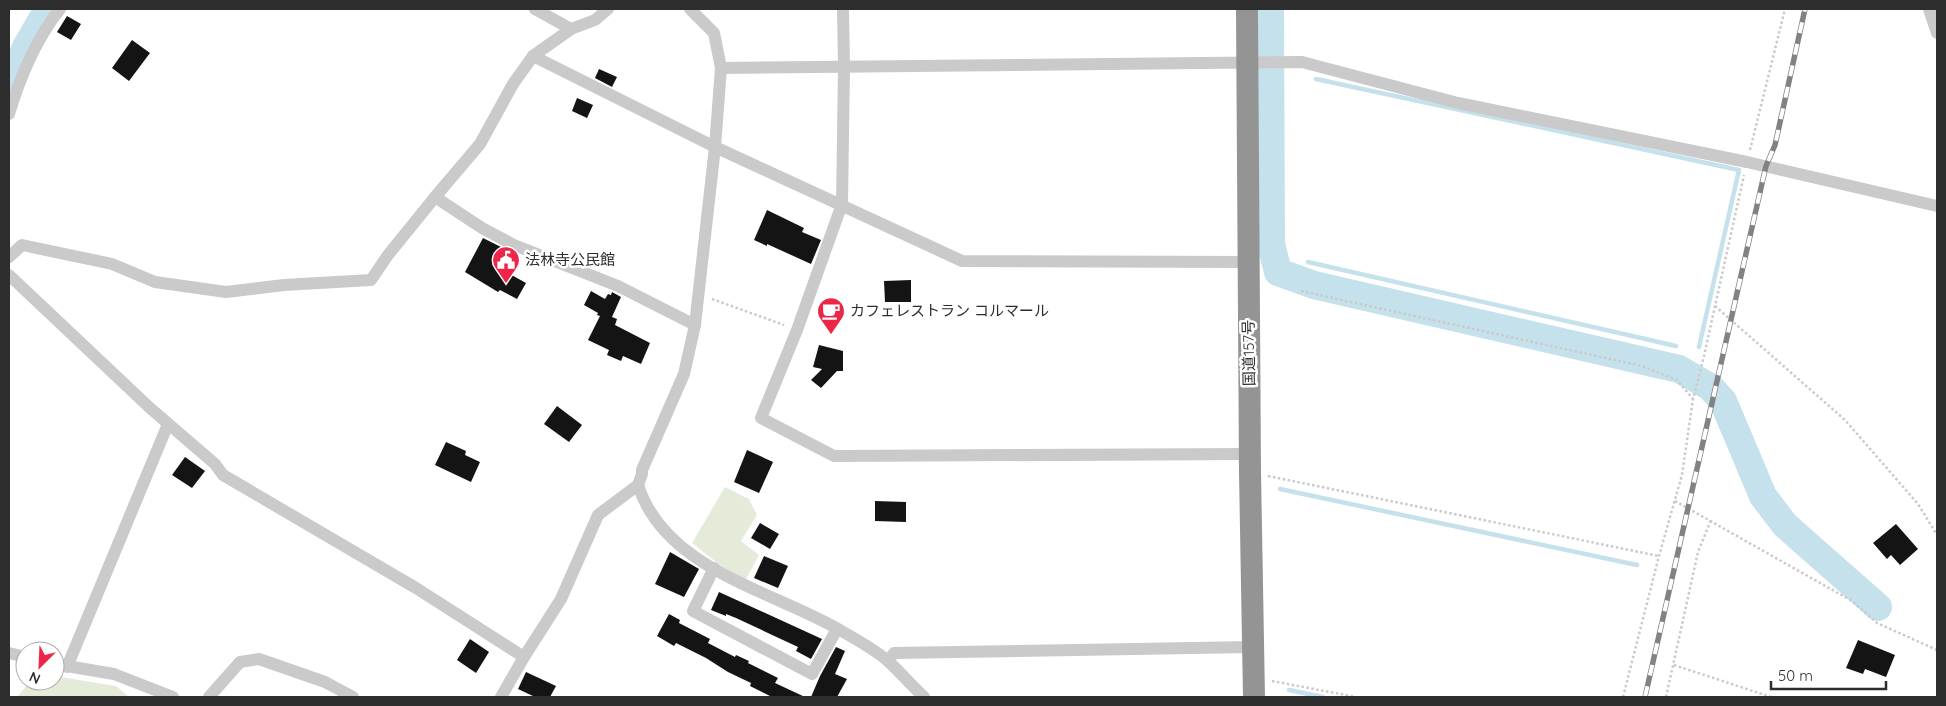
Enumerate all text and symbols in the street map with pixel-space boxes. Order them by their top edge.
public building icon: 法林寺公民館 [491,245,521,284]
place label: 法林寺公民館 [525,250,615,269]
cafe icon: カフェレストラン コルマール [816,296,846,335]
place label: カフェレストラン コルマール [850,301,1049,320]
street label: 国道157号 [1238,320,1259,386]
north arrow [15,641,65,691]
scale bar [1771,658,1886,690]
text: 50 m [1778,666,1813,685]
text: N [26,668,43,688]

